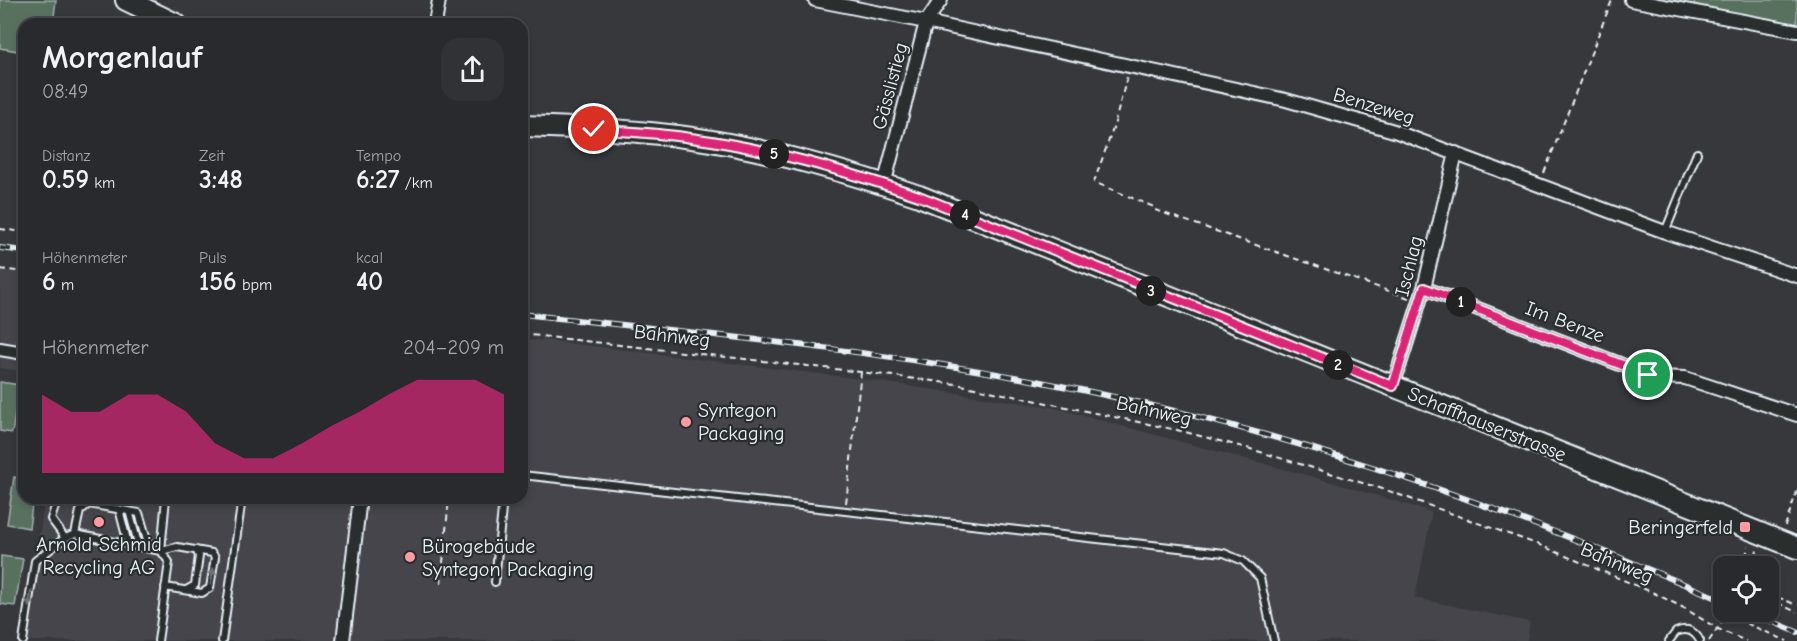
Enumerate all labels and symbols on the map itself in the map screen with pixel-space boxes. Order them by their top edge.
street label: Gässlistieg [867,40,913,132]
street label: Benzeweg [1330,83,1418,129]
pin [568,103,619,154]
pin: 5 [759,139,789,169]
pin: 4 [950,200,980,230]
street label: Ischlag [1390,233,1428,299]
pin: 3 [1136,276,1166,306]
pin: 1 [1446,287,1476,317]
street label: Im Benze [1522,296,1608,348]
street label: Bahnweg [633,320,711,352]
pin [1622,349,1673,400]
pin: 2 [1323,350,1353,380]
street label: Schaffhauserstrasse [1404,382,1570,466]
street label: Bahnweg [1114,391,1194,431]
place label: Syntegon Packaging [698,399,785,445]
marker: Syntegon Packaging [679,415,693,429]
marker: Arnold Schmid Recycling AG [92,515,106,529]
place label: Beringerfeld [1628,516,1733,539]
marker: Beringerfeld [1738,520,1752,534]
place label: Arnold Schmid Recycling AG [36,533,162,579]
place label: Bürogebäude Syntegon Packaging [422,535,594,581]
street label: Bahnweg [1577,537,1657,589]
marker: Bürogebäude Syntegon Packaging [403,550,417,564]
one-way arrow [207,566,217,585]
one-way arrow [25,590,34,609]

